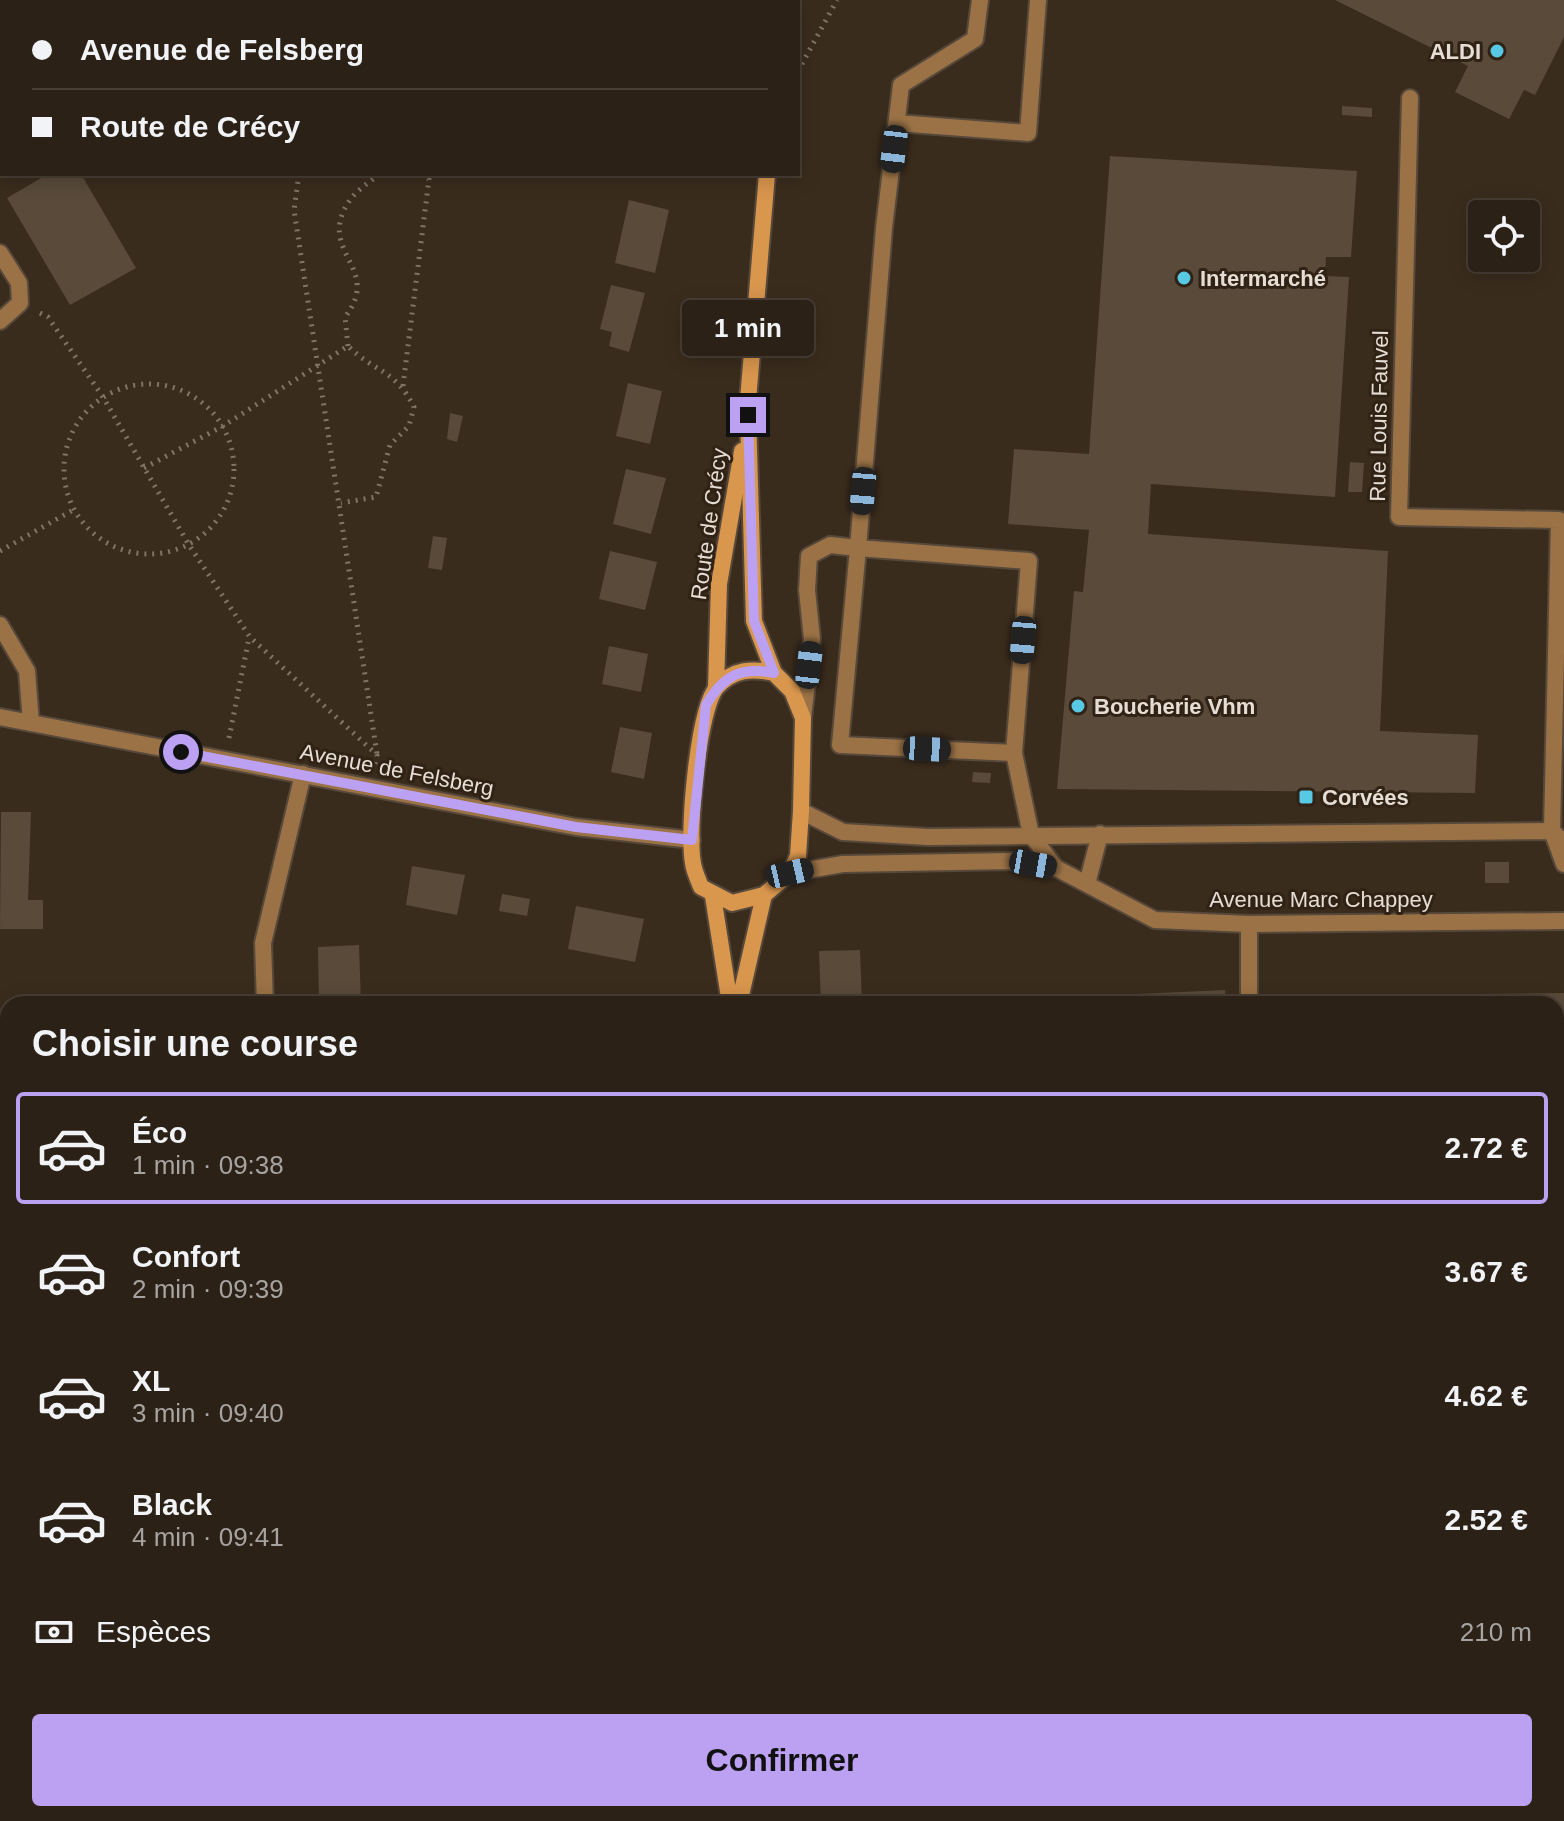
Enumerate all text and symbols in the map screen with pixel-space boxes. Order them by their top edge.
text: Avenue de Felsberg [80,33,364,66]
place label: ALDI [1430,39,1481,64]
marker: ALDI [1488,42,1506,60]
text: Route de Crécy [80,110,300,143]
car [879,124,909,174]
map controls [1468,200,1540,272]
button: locate [1468,200,1540,272]
place label: Intermarché [1200,266,1326,291]
marker: Intermarché [1175,269,1193,287]
callout: 1 min [682,299,814,355]
text: 1 min [714,313,782,343]
street label: Rue Louis Fauvel [1365,330,1393,502]
route end [730,397,766,433]
street label: Route de Crécy [686,447,732,601]
car [849,466,877,516]
car [1009,615,1037,665]
car [794,640,824,690]
place label: Boucherie Vhm [1094,694,1255,719]
marker: Boucherie Vhm [1069,697,1087,715]
route start [163,734,199,770]
car [902,736,952,762]
street label: Avenue de Felsberg [298,739,496,801]
place label: Corvées [1322,785,1409,810]
marker: Corvées [1297,788,1315,806]
car [1007,848,1059,880]
car [764,856,816,890]
street label: Avenue Marc Chappey [1209,887,1433,912]
text: Choisir une course [32,1023,358,1064]
icon: car [36,1112,108,1184]
text: Éco [132,1116,187,1149]
text: 2.72 € [1445,1131,1528,1164]
text: 1 min · 09:38 [132,1150,284,1180]
icon: car [36,1236,108,1308]
text: Confort [132,1240,240,1273]
text: 3.67 € [1445,1255,1528,1288]
text: 2 min · 09:39 [132,1274,284,1304]
icon: car [36,1360,108,1432]
text: XL [132,1364,170,1397]
text: 4.62 € [1445,1379,1528,1412]
text: 3 min · 09:40 [132,1398,284,1428]
icon: car [36,1484,108,1556]
text: Black [132,1488,212,1521]
text: 2.52 € [1445,1503,1528,1536]
text: 4 min · 09:41 [132,1522,284,1552]
icon: cash [32,1610,76,1654]
text: Espèces [96,1615,211,1648]
text: 210 m [1460,1617,1532,1647]
button: Confirmer [32,1714,1532,1806]

